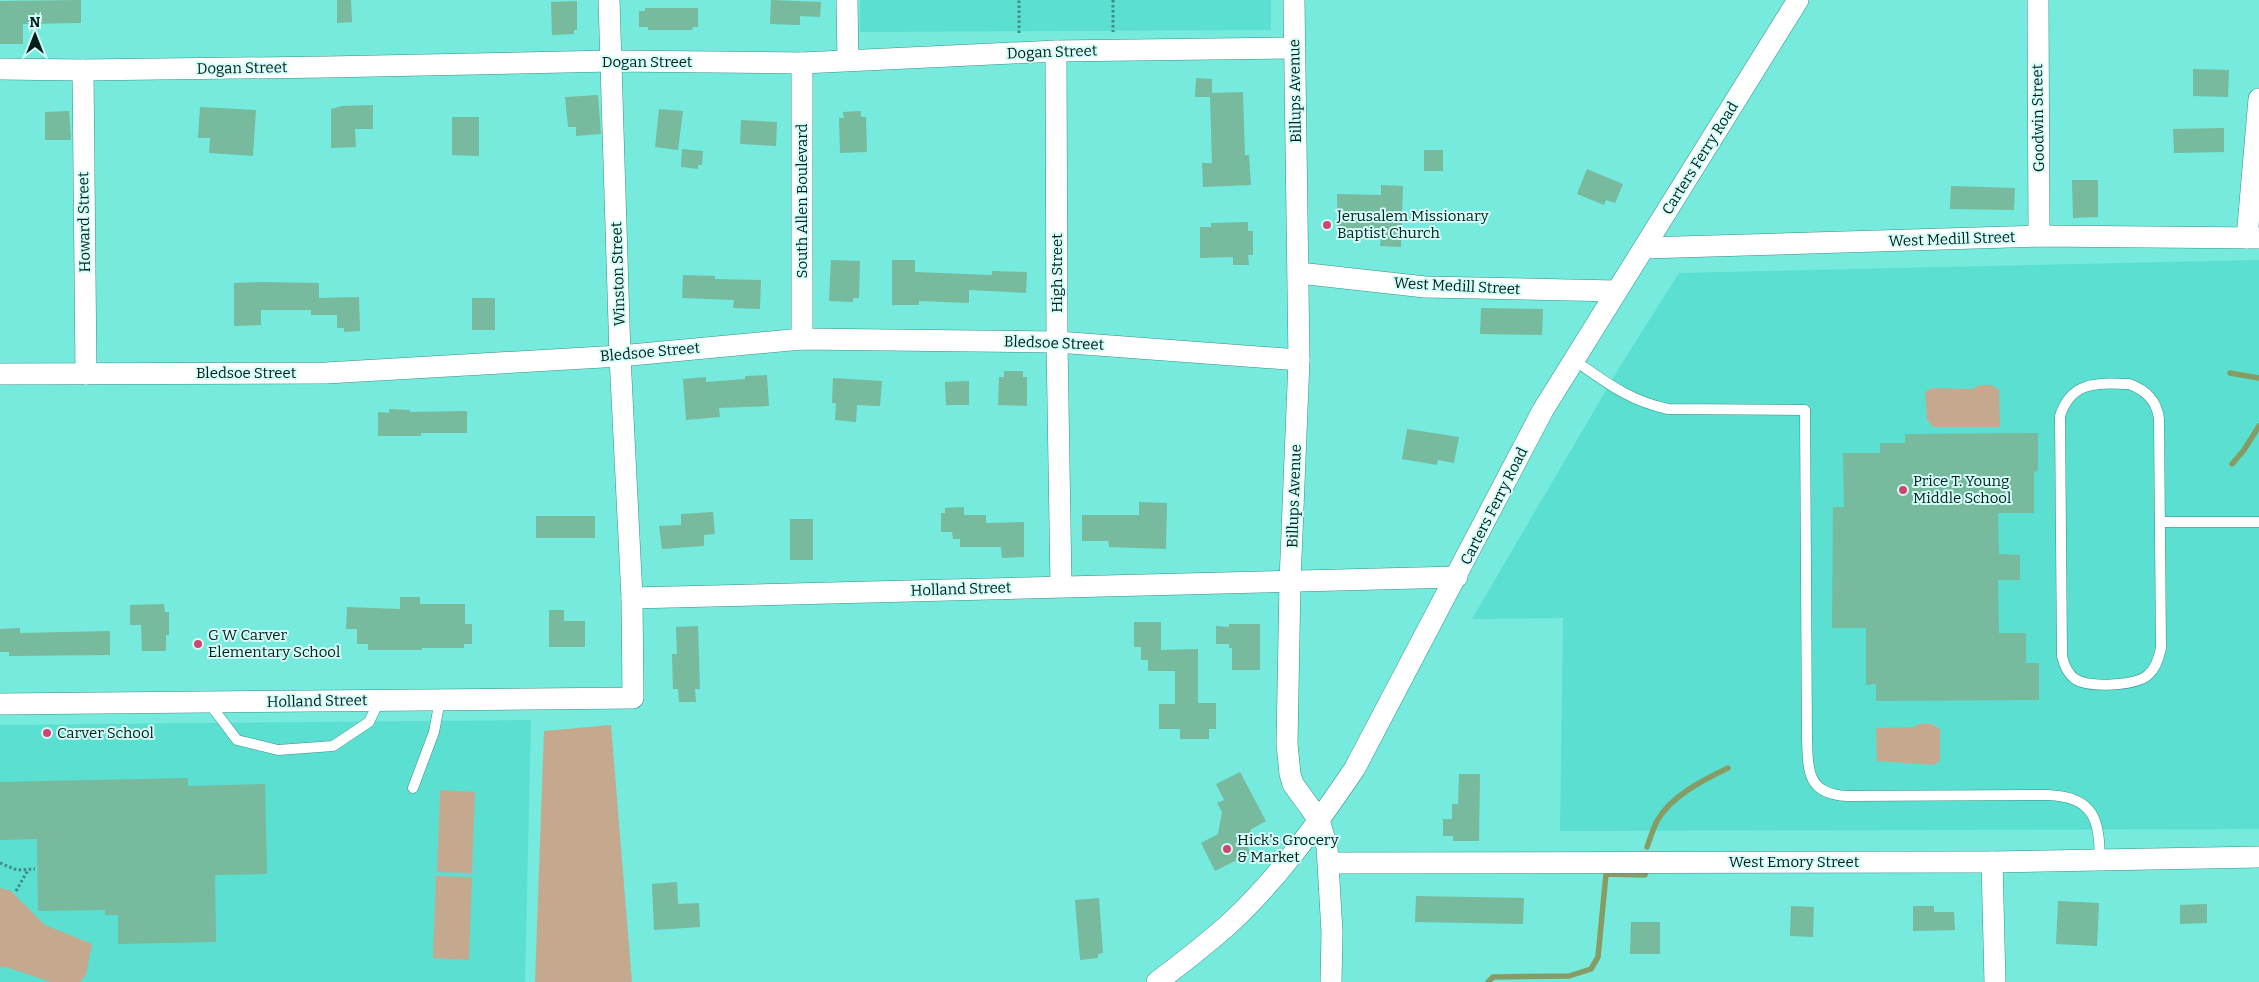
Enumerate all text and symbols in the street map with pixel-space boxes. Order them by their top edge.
north arrow [10,10,60,60]
text: N [30,14,41,31]
street label: Billups Avenue [1285,39,1305,143]
street label: Dogan Street [1006,41,1098,63]
street label: Dogan Street [602,53,693,71]
street label: Dogan Street [197,58,288,78]
street label: Goodwin Street [2028,63,2048,172]
street label: Carters Ferry Road [1658,98,1742,218]
street label: South Allen Boulevard [793,124,811,278]
street label: Howard Street [74,171,94,272]
place label: Jerusalem Missionary Baptist Church [1336,207,1489,242]
marker: Jerusalem Missionary Baptist Church [1321,219,1333,231]
street label: Winston Street [607,221,629,327]
street label: West Medill Street [1888,228,2016,250]
street label: High Street [1048,233,1066,313]
street label: West Medill Street [1393,274,1521,298]
street label: Bledsoe Street [1004,332,1105,354]
street label: Bledsoe Street [599,339,701,365]
street label: Bledsoe Street [196,364,297,382]
street label: Billups Avenue [1283,444,1305,548]
street label: Carters Ferry Road [1457,444,1531,568]
place label: Price T. Young Middle School [1913,472,2011,507]
marker: Price T. Young Middle School [1897,484,1909,496]
street label: Holland Street [910,578,1012,600]
place label: G W Carver Elementary School [208,626,340,661]
marker: G W Carver Elementary School [192,638,204,650]
street label: Holland Street [266,691,368,711]
place label: Carver School [57,724,154,742]
marker: Carver School [41,727,53,739]
place label: Hick's Grocery & Market [1237,831,1339,866]
marker: Hick's Grocery & Market [1221,843,1233,855]
street label: West Emory Street [1729,853,1860,871]

